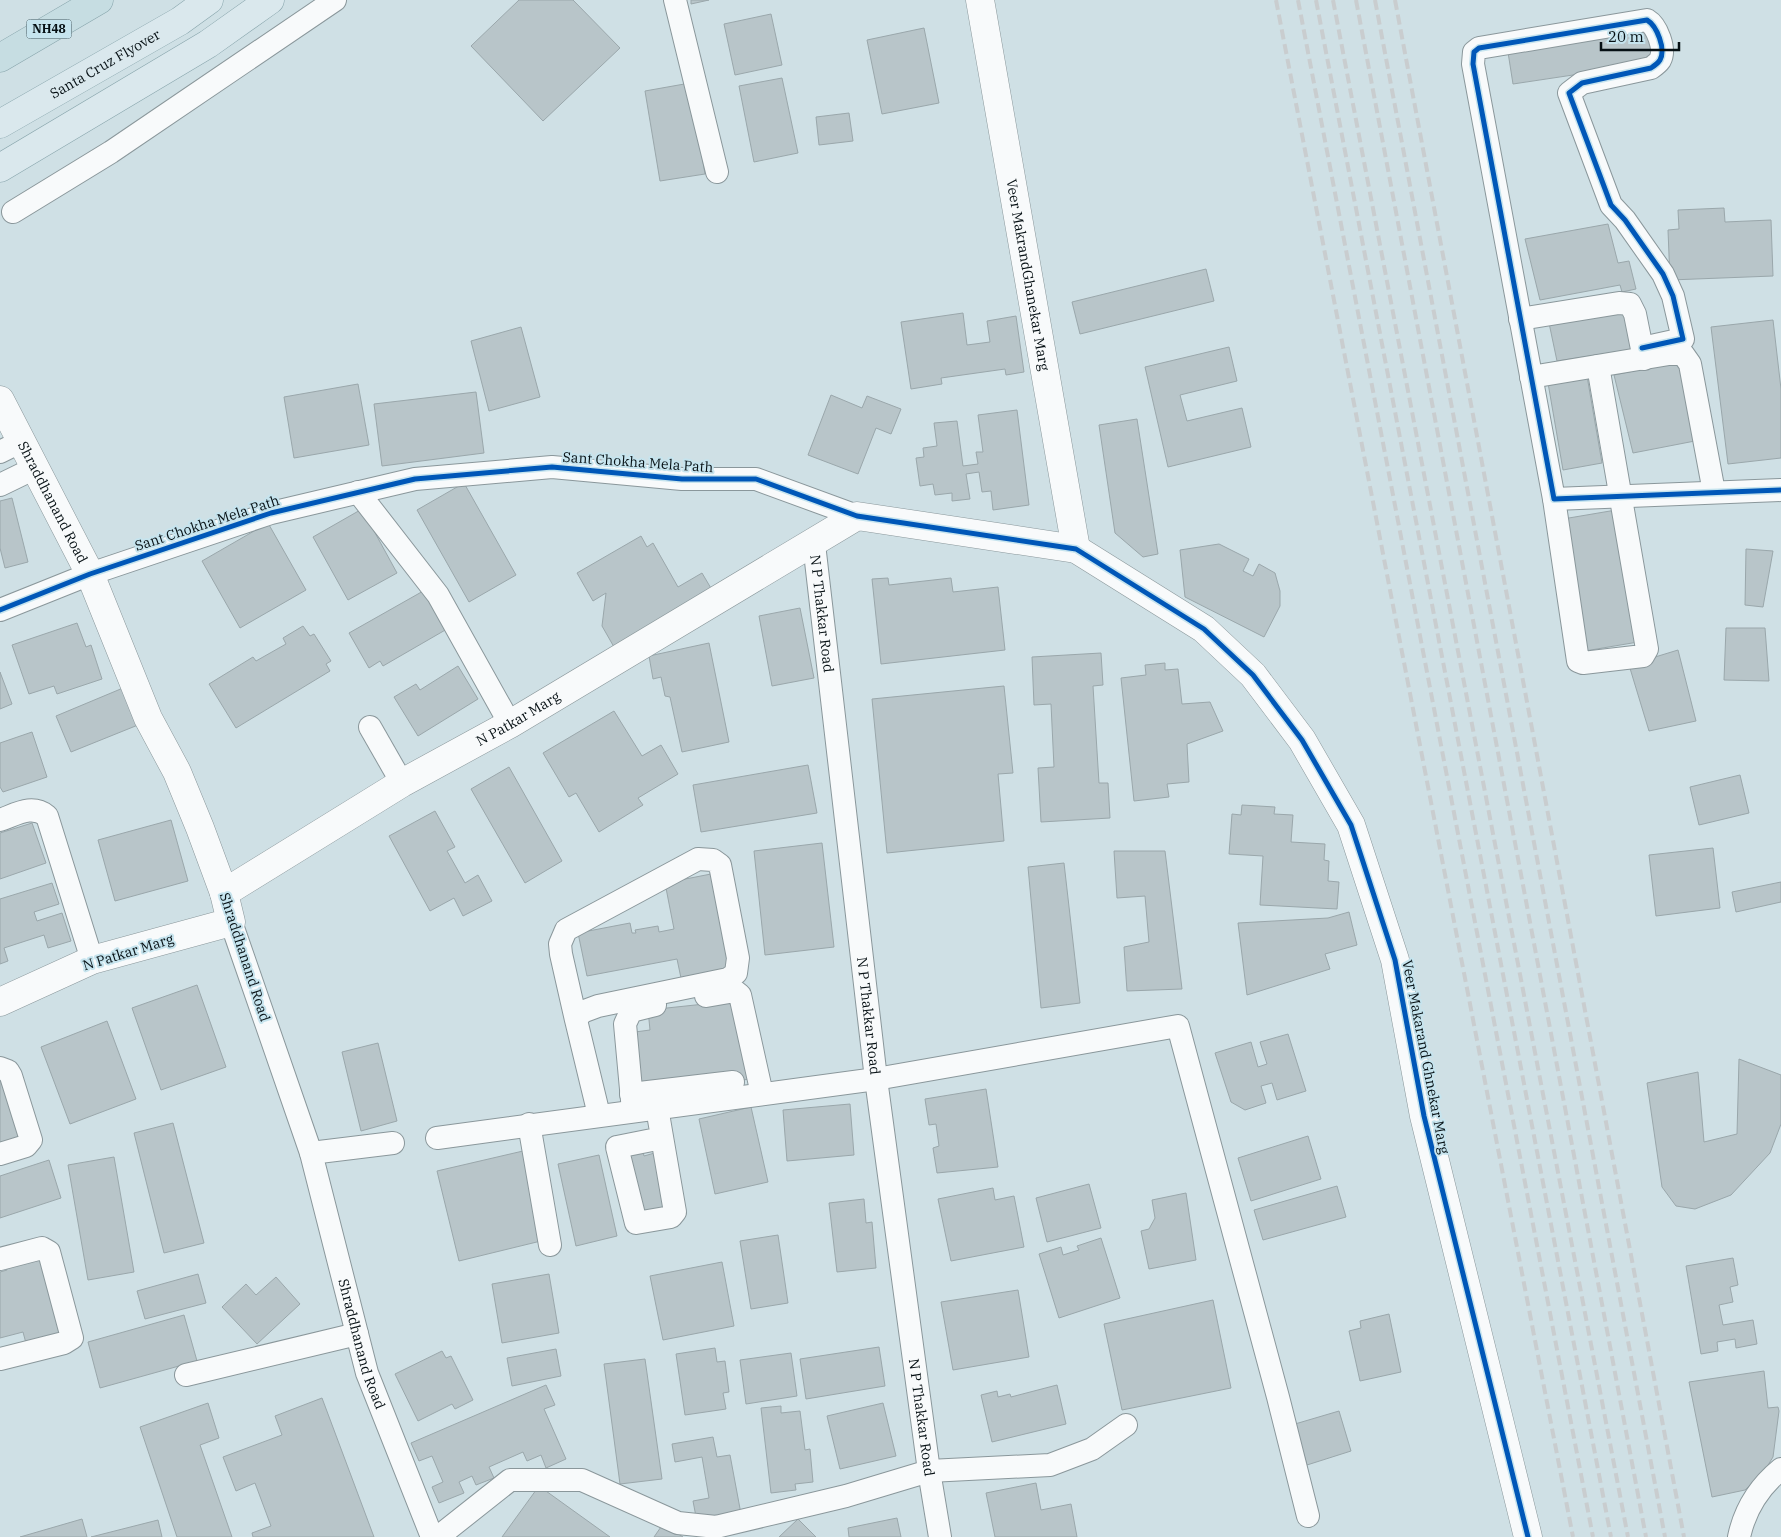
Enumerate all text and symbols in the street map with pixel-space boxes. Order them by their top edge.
road number: NH48 [27,20,72,38]
scale bar [1601,20,1678,52]
street label: Santa Cruz Flyover [47,25,164,103]
text: 20 m [1608,27,1644,46]
street label: Veer MakrandGhanekar Marg [1002,178,1054,372]
street label: Shraddhanand Road [14,438,92,567]
street label: Sant Chokha Mela Path [562,448,714,476]
street label: Sant Chokha Mela Path [132,491,282,555]
street label: N P Thakkar Road [806,554,838,674]
street label: N Patkar Marg [473,687,564,750]
street label: Shraddhanand Road [216,890,275,1024]
street label: N Patkar Marg [80,930,176,974]
street label: N P Thakkar Road [853,956,885,1076]
street label: Veer Makarand Ghnekar Marg [1398,958,1454,1156]
street label: Shraddhanand Road [334,1277,390,1412]
street label: N P Thakkar Road [905,1357,939,1478]

